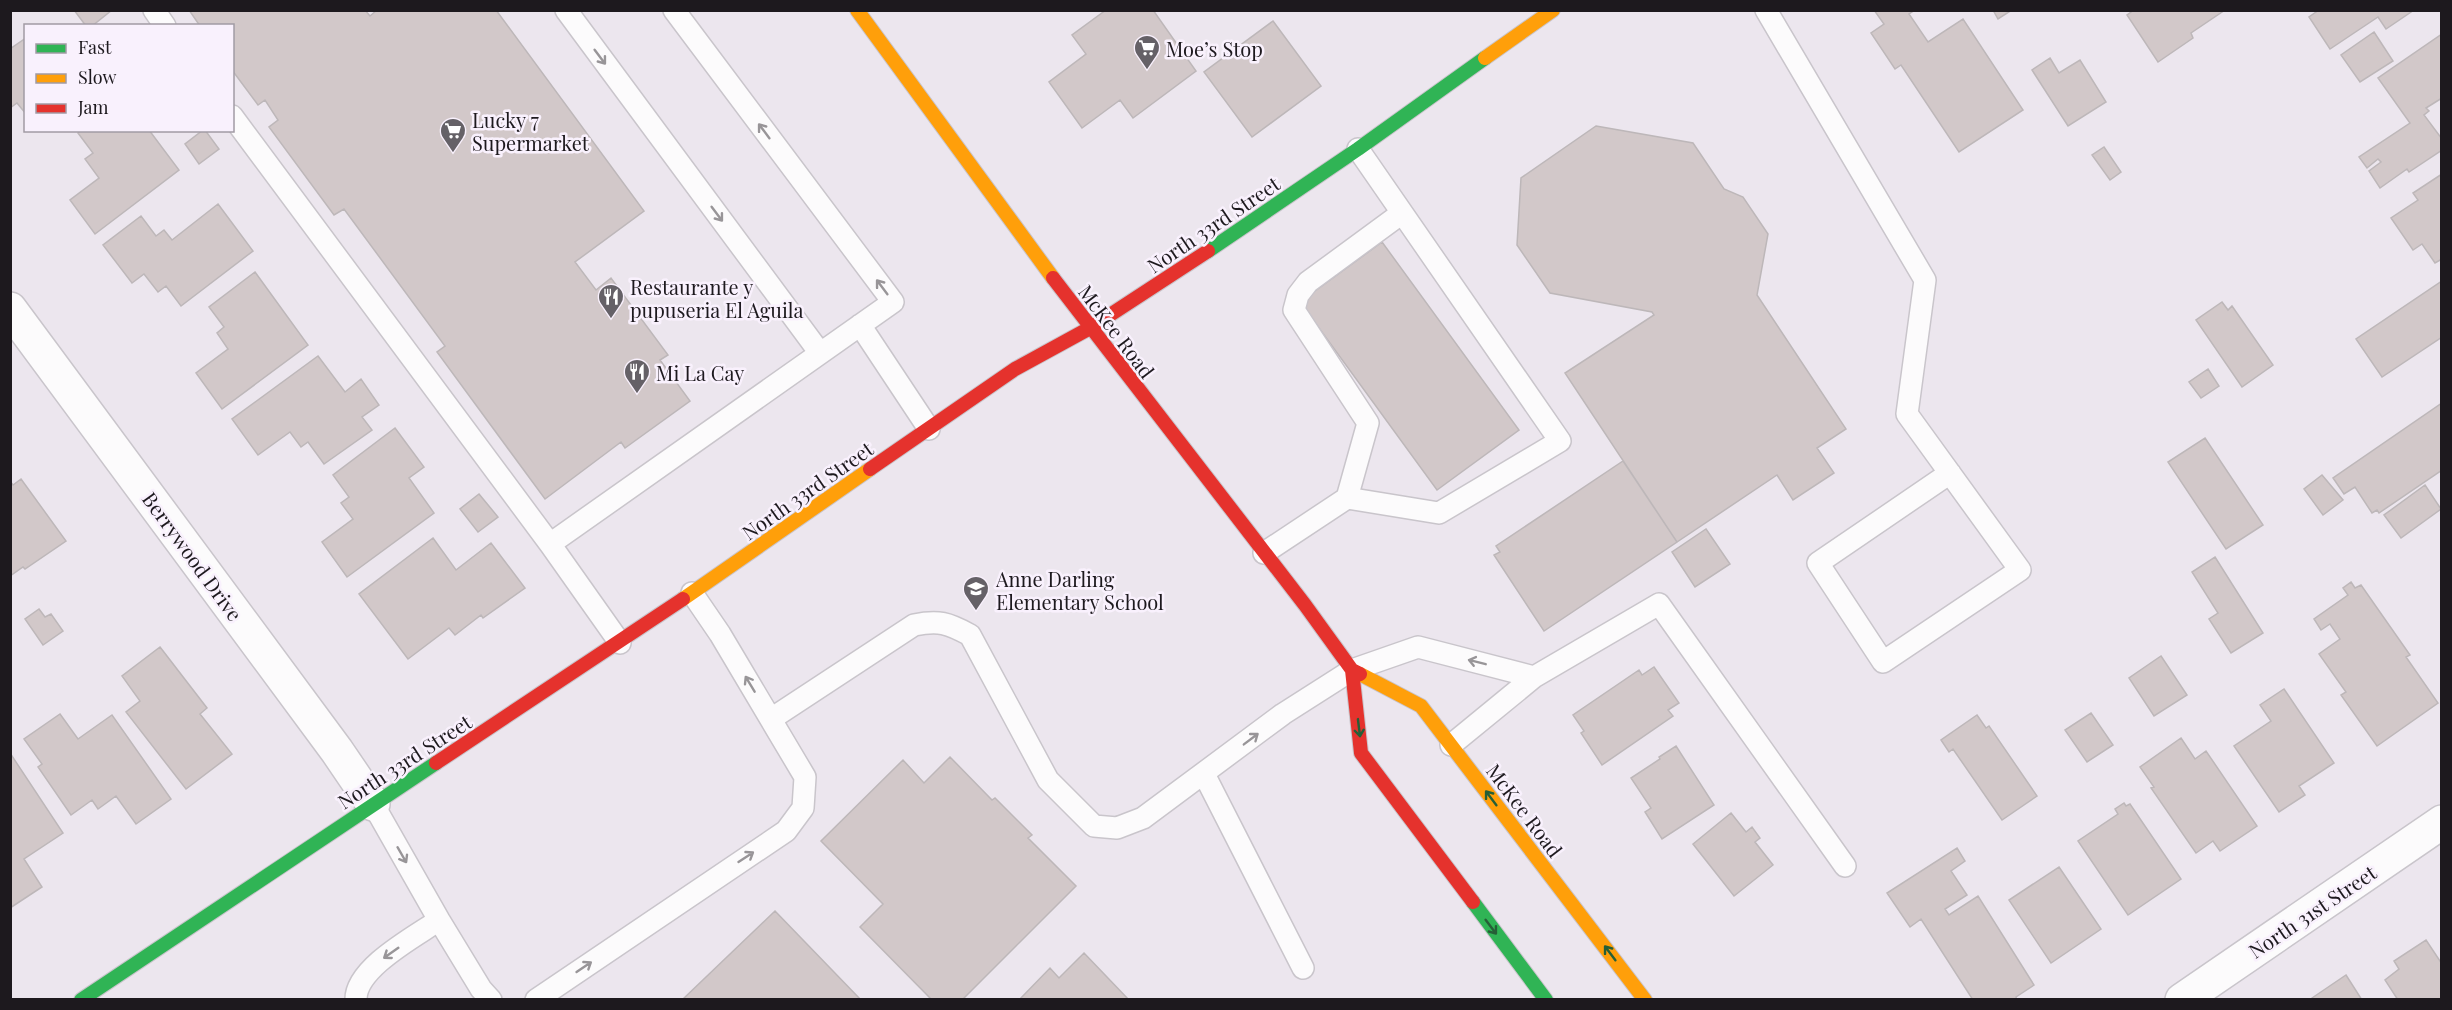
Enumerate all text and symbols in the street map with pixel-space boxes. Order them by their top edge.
legend [24,24,234,132]
supermarket icon: Moe’s Stop [1132,33,1162,71]
text: Fast [78,35,112,59]
place label: Moe’s Stop [1166,35,1263,62]
one-way arrow [594,49,607,65]
text: Slow [78,65,116,89]
text: Jam [77,95,108,119]
place label: Lucky 7 Supermarket [472,106,590,156]
supermarket icon: Lucky 7 Supermarket [438,116,468,154]
one-way arrow [758,124,771,140]
street label: North 33rd Street [1141,169,1285,278]
one-way arrow [710,206,723,222]
place label: Restaurante y pupuseria El Aguila [630,273,804,323]
street label: McKee Road [1073,279,1161,384]
one-way arrow [875,280,888,296]
restaurant icon: Restaurante y pupuseria El Aguila [596,282,626,320]
restaurant icon: Mi La Cay [622,357,652,395]
place label: Mi La Cay [656,359,744,386]
street label: North 33rd Street [736,434,879,545]
street label: Berrywood Drive [137,486,249,626]
place label: Anne Darling Elementary School [995,565,1164,615]
school or university icon: Anne Darling Elementary School [961,574,991,612]
one-way arrow [1468,656,1487,668]
one-way arrow [744,676,756,693]
street label: North 33rd Street [332,707,477,814]
one-way arrow [1353,718,1364,738]
one-way arrow [1242,733,1258,745]
street label: McKee Road [1481,758,1569,863]
one-way arrow [1485,790,1498,806]
one-way arrow [396,846,408,863]
one-way arrow [737,851,754,864]
street label: North 31st Street [2243,858,2382,964]
one-way arrow [1485,918,1497,934]
one-way arrow [1603,945,1616,961]
one-way arrow [383,947,399,959]
one-way arrow [575,961,592,973]

